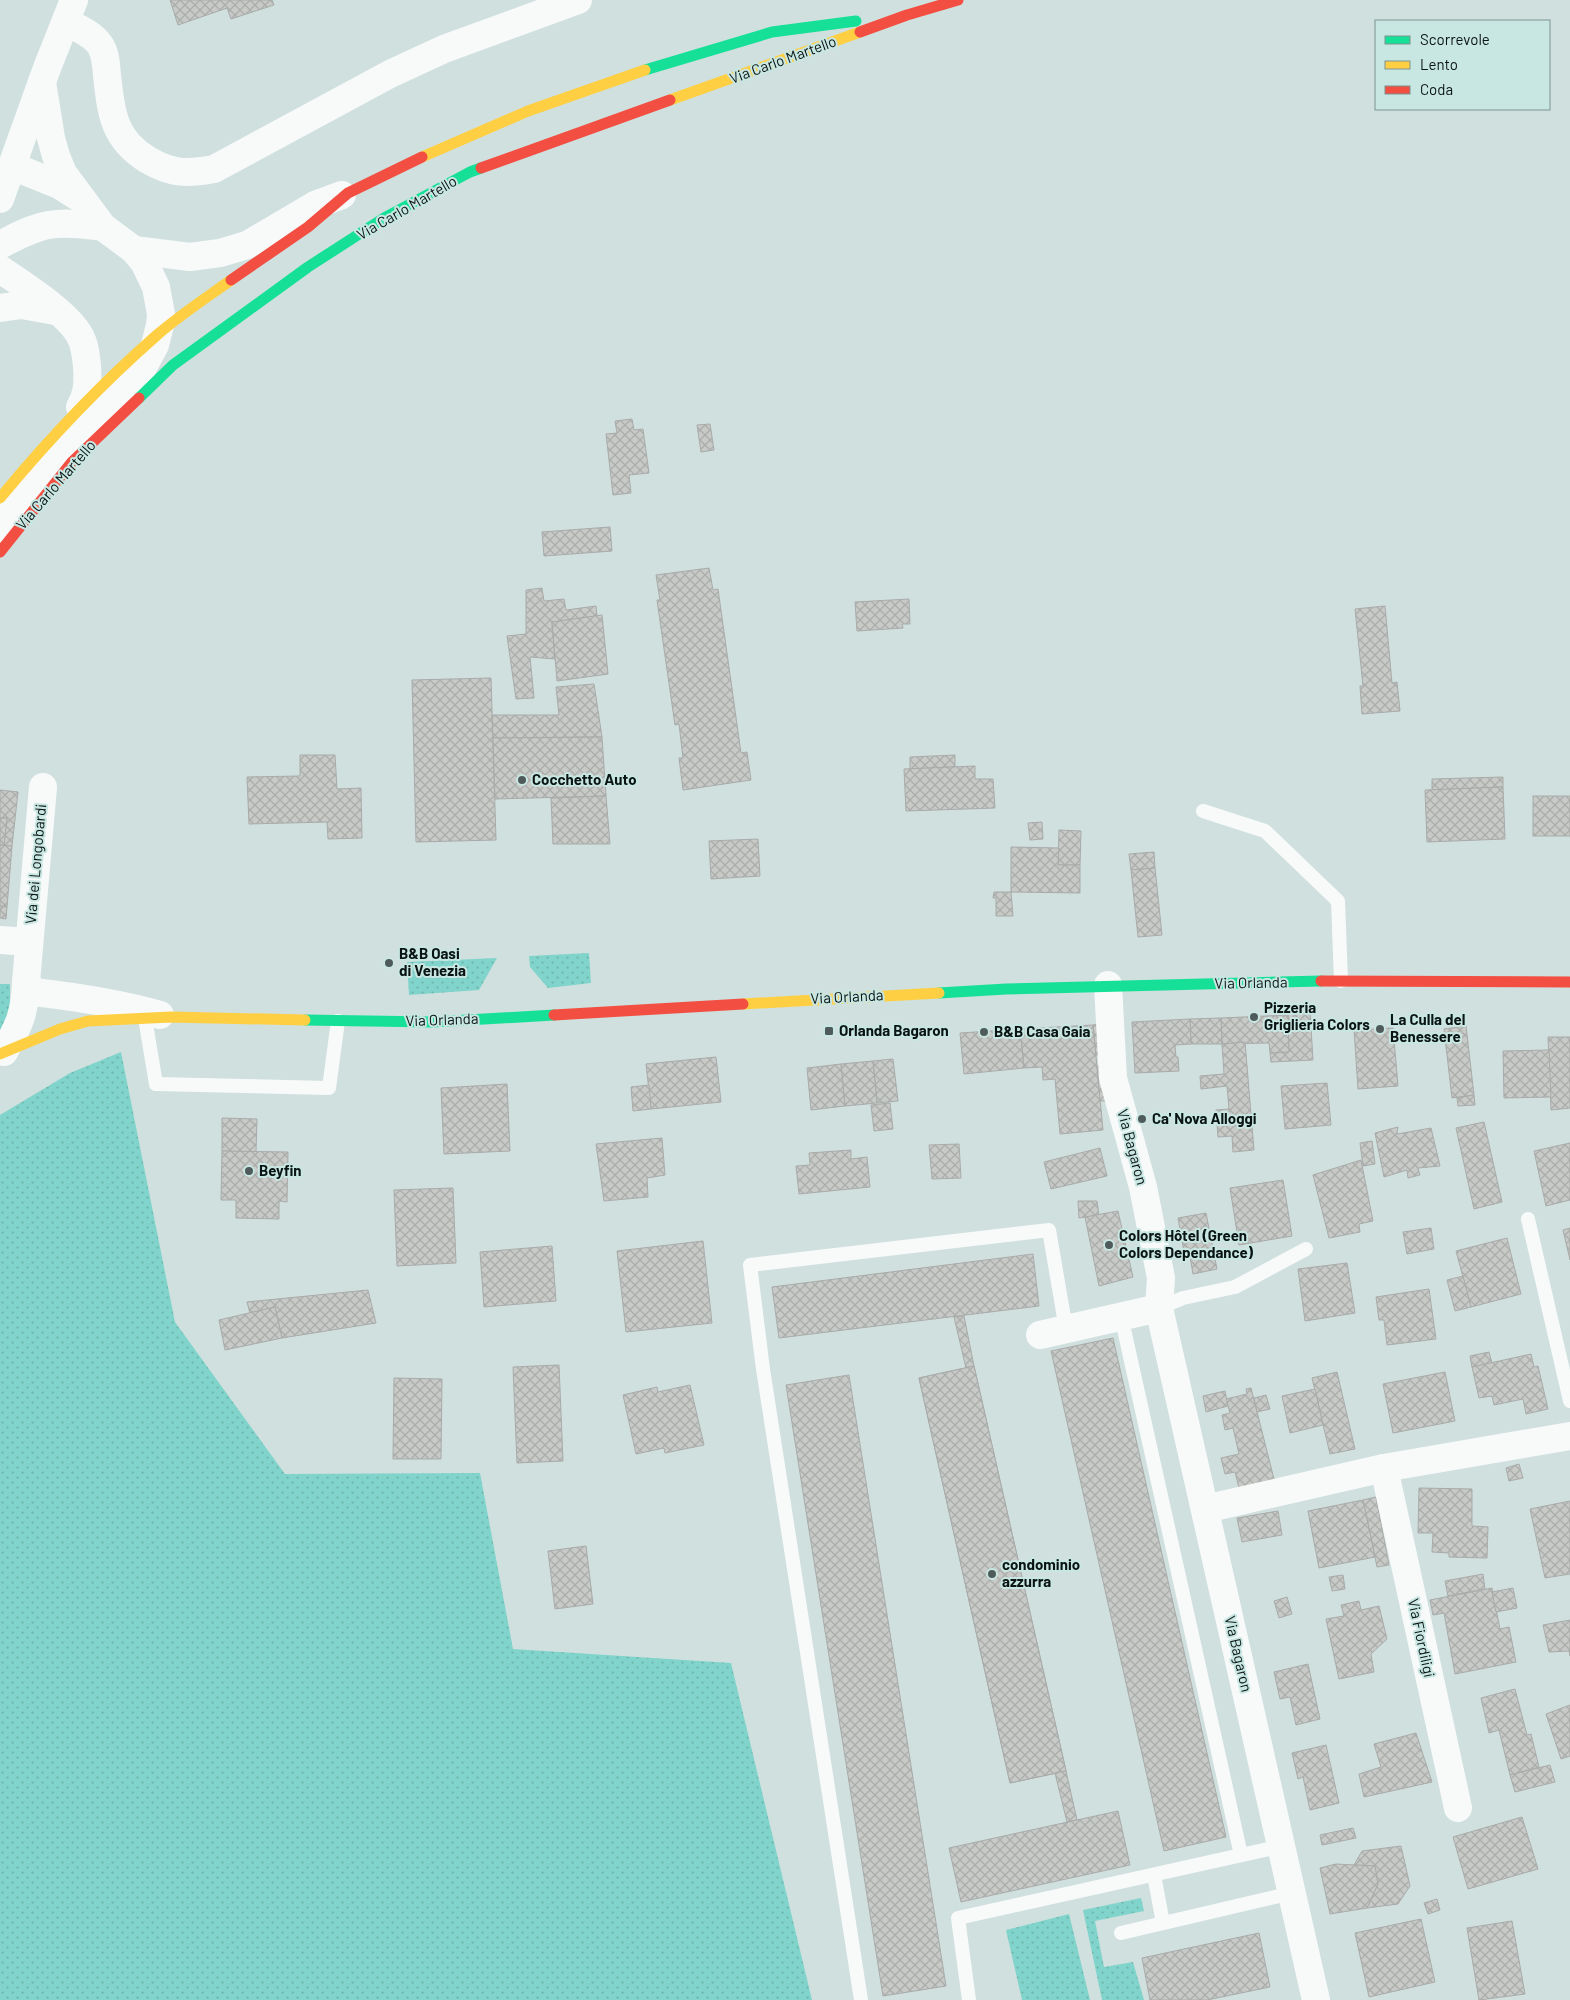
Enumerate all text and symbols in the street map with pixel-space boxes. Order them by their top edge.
legend [1375,20,1550,110]
text: Scorrevole [1420,30,1490,48]
street label: Via Carlo Martello [727,31,839,87]
text: Lento [1420,55,1458,73]
text: Coda [1420,80,1453,98]
street label: Via Carlo Martello [353,171,460,243]
street label: Via Carlo Martello [12,436,99,533]
place label: Cocchetto Auto [532,770,637,788]
marker: Cocchetto Auto [516,774,528,786]
street label: Via dei Longobardi [21,803,49,925]
place label: B&B Oasi di Venezia [399,944,466,979]
marker: B&B Oasi di Venezia [383,957,395,969]
street label: Via Orlanda [1214,972,1288,992]
street label: Via Orlanda [810,985,884,1007]
place label: Pizzeria Griglieria Colors [1264,998,1370,1033]
street label: Via Orlanda [405,1009,479,1029]
place label: La Culla del Benessere [1390,1010,1465,1045]
marker: Pizzeria Griglieria Colors [1248,1011,1260,1023]
place label: Orlanda Bagaron [839,1021,949,1039]
place label: B&B Casa Gaia [994,1022,1091,1040]
marker: La Culla del Benessere [1374,1023,1386,1035]
marker: Orlanda Bagaron [823,1025,835,1037]
marker: B&B Casa Gaia [978,1026,990,1038]
street label: Via Bagaron [1114,1107,1152,1187]
place label: Ca' Nova Alloggi [1152,1109,1257,1127]
marker: Ca' Nova Alloggi [1136,1113,1148,1125]
place label: Beyfin [259,1161,301,1179]
marker: Beyfin [243,1165,255,1177]
place label: Colors Hôtel (Green Colors Dependance) [1119,1226,1254,1261]
marker: Colors Hôtel (Green Colors Dependance) [1103,1239,1115,1251]
place label: condominio azzurra [1002,1555,1080,1590]
marker: condominio azzurra [986,1568,998,1580]
street label: Via Fiordiligi [1405,1597,1439,1679]
street label: Via Bagaron [1221,1614,1256,1694]

